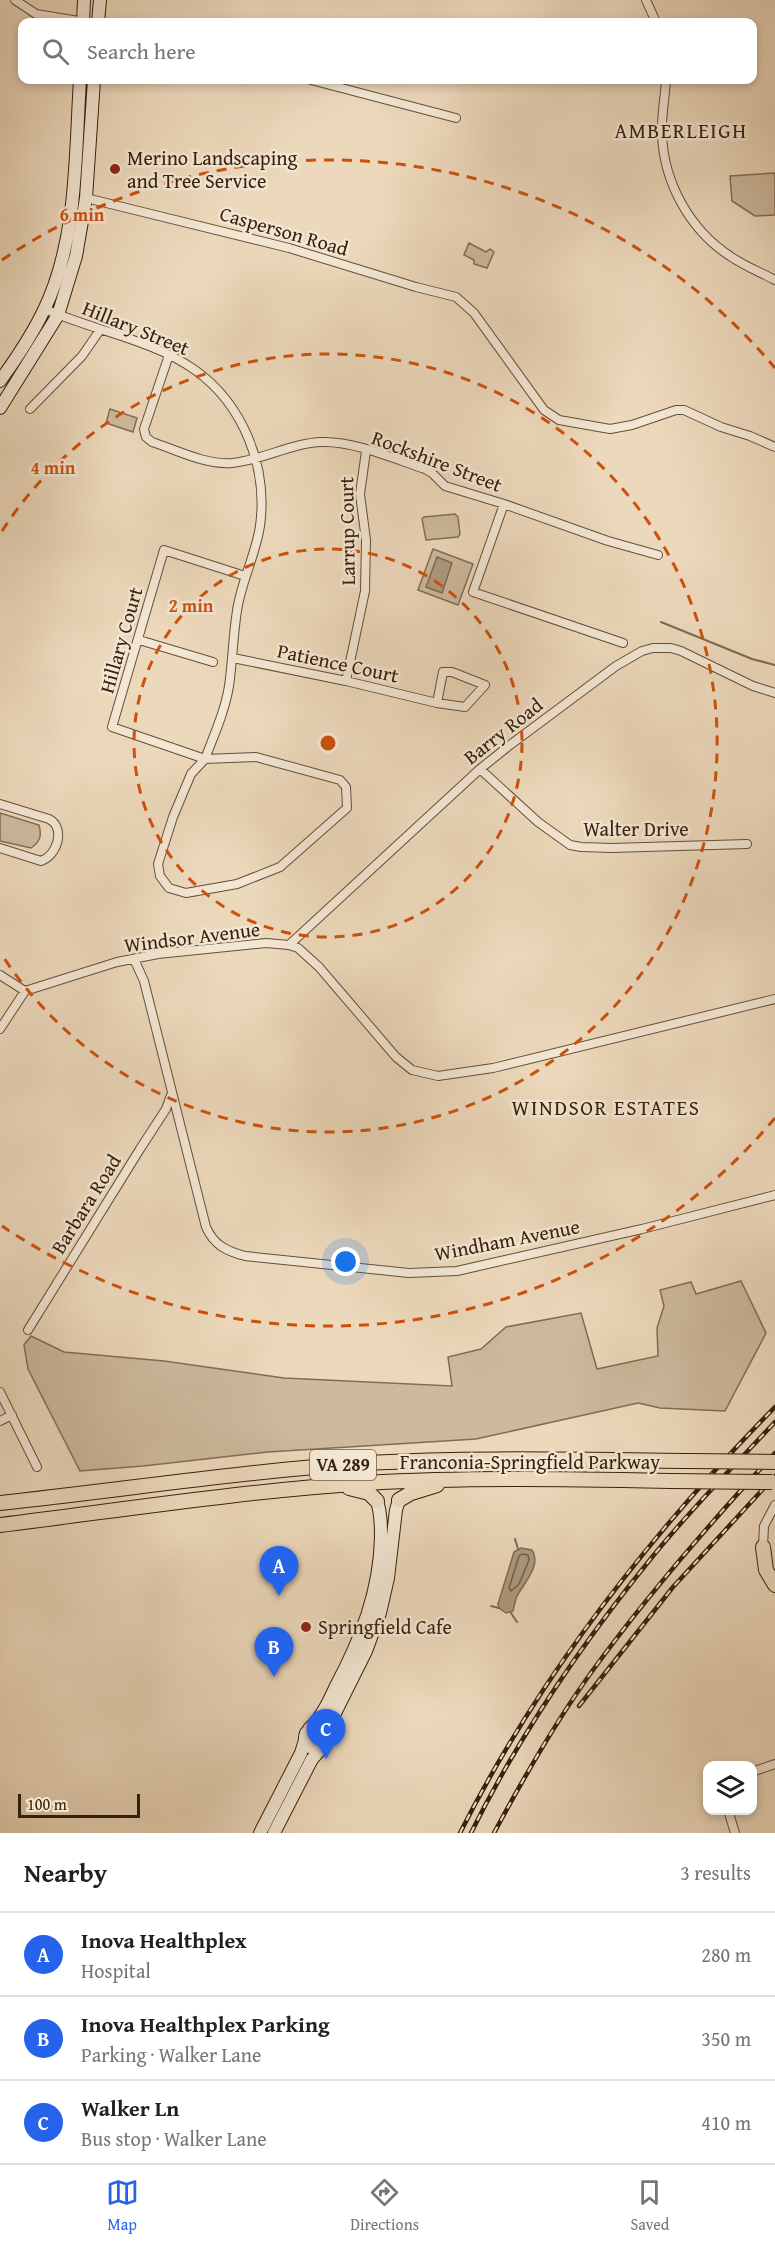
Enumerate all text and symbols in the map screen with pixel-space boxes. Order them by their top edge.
search box [18,18,757,84]
icon: search [39,35,72,68]
text: Search here [87,35,196,67]
district label: AMBERLEIGH [614,115,748,146]
place label: Merino Landscaping and Tree Service [127,143,297,195]
marker: Merino Landscaping and Tree Service [108,162,122,176]
street label: Casperson Road [217,198,352,263]
text: 6 min [60,201,105,228]
street label: Hillary Street [78,293,194,362]
street label: Rockshire Street [368,422,507,499]
text: 4 min [31,454,76,481]
street label: Larrup Court [331,476,362,586]
street label: Hillary Court [92,583,150,696]
text: 2 min [169,592,214,619]
street label: Patience Court [275,636,401,690]
street label: Barry Road [457,690,549,771]
centre of rings [318,733,338,753]
street label: Walter Drive [583,814,689,843]
street label: Windsor Avenue [122,914,262,959]
district label: WINDSOR ESTATES [512,1092,700,1123]
street label: Barbara Road [43,1148,128,1259]
street label: Windham Avenue [432,1211,582,1268]
your location [331,1247,360,1276]
street label: Franconia-Springfield Parkway [400,1447,660,1476]
road number: VA 289 [310,1450,376,1480]
pin: A [260,1546,298,1596]
place label: Springfield Cafe [318,1612,452,1641]
marker: Springfield Cafe [299,1620,313,1634]
pin: B [254,1628,294,1677]
pin: C [306,1710,346,1759]
map controls [703,1761,757,1815]
button: layers [703,1761,757,1815]
scale bar [18,1791,140,1818]
text: 100 m [27,1792,67,1816]
text: Nearby [24,1853,107,1892]
text: 3 results [680,1858,751,1887]
text: Inova Healthplex [81,1924,247,1956]
text: A [37,1940,50,1969]
text: 280 m [701,1940,751,1969]
text: Hospital [81,1956,151,1985]
text: Inova Healthplex Parking [81,2008,329,2040]
text: B [37,2024,50,2053]
text: 350 m [701,2024,751,2053]
text: Parking · Walker Lane [81,2040,261,2069]
text: Walker Ln [81,2092,179,2124]
text: C [38,2108,49,2137]
text: 410 m [701,2108,751,2137]
text: Bus stop · Walker Lane [81,2124,267,2153]
tab: Map [106,2176,139,2236]
tab: Directions [350,2176,419,2236]
tab: Saved [630,2176,669,2236]

